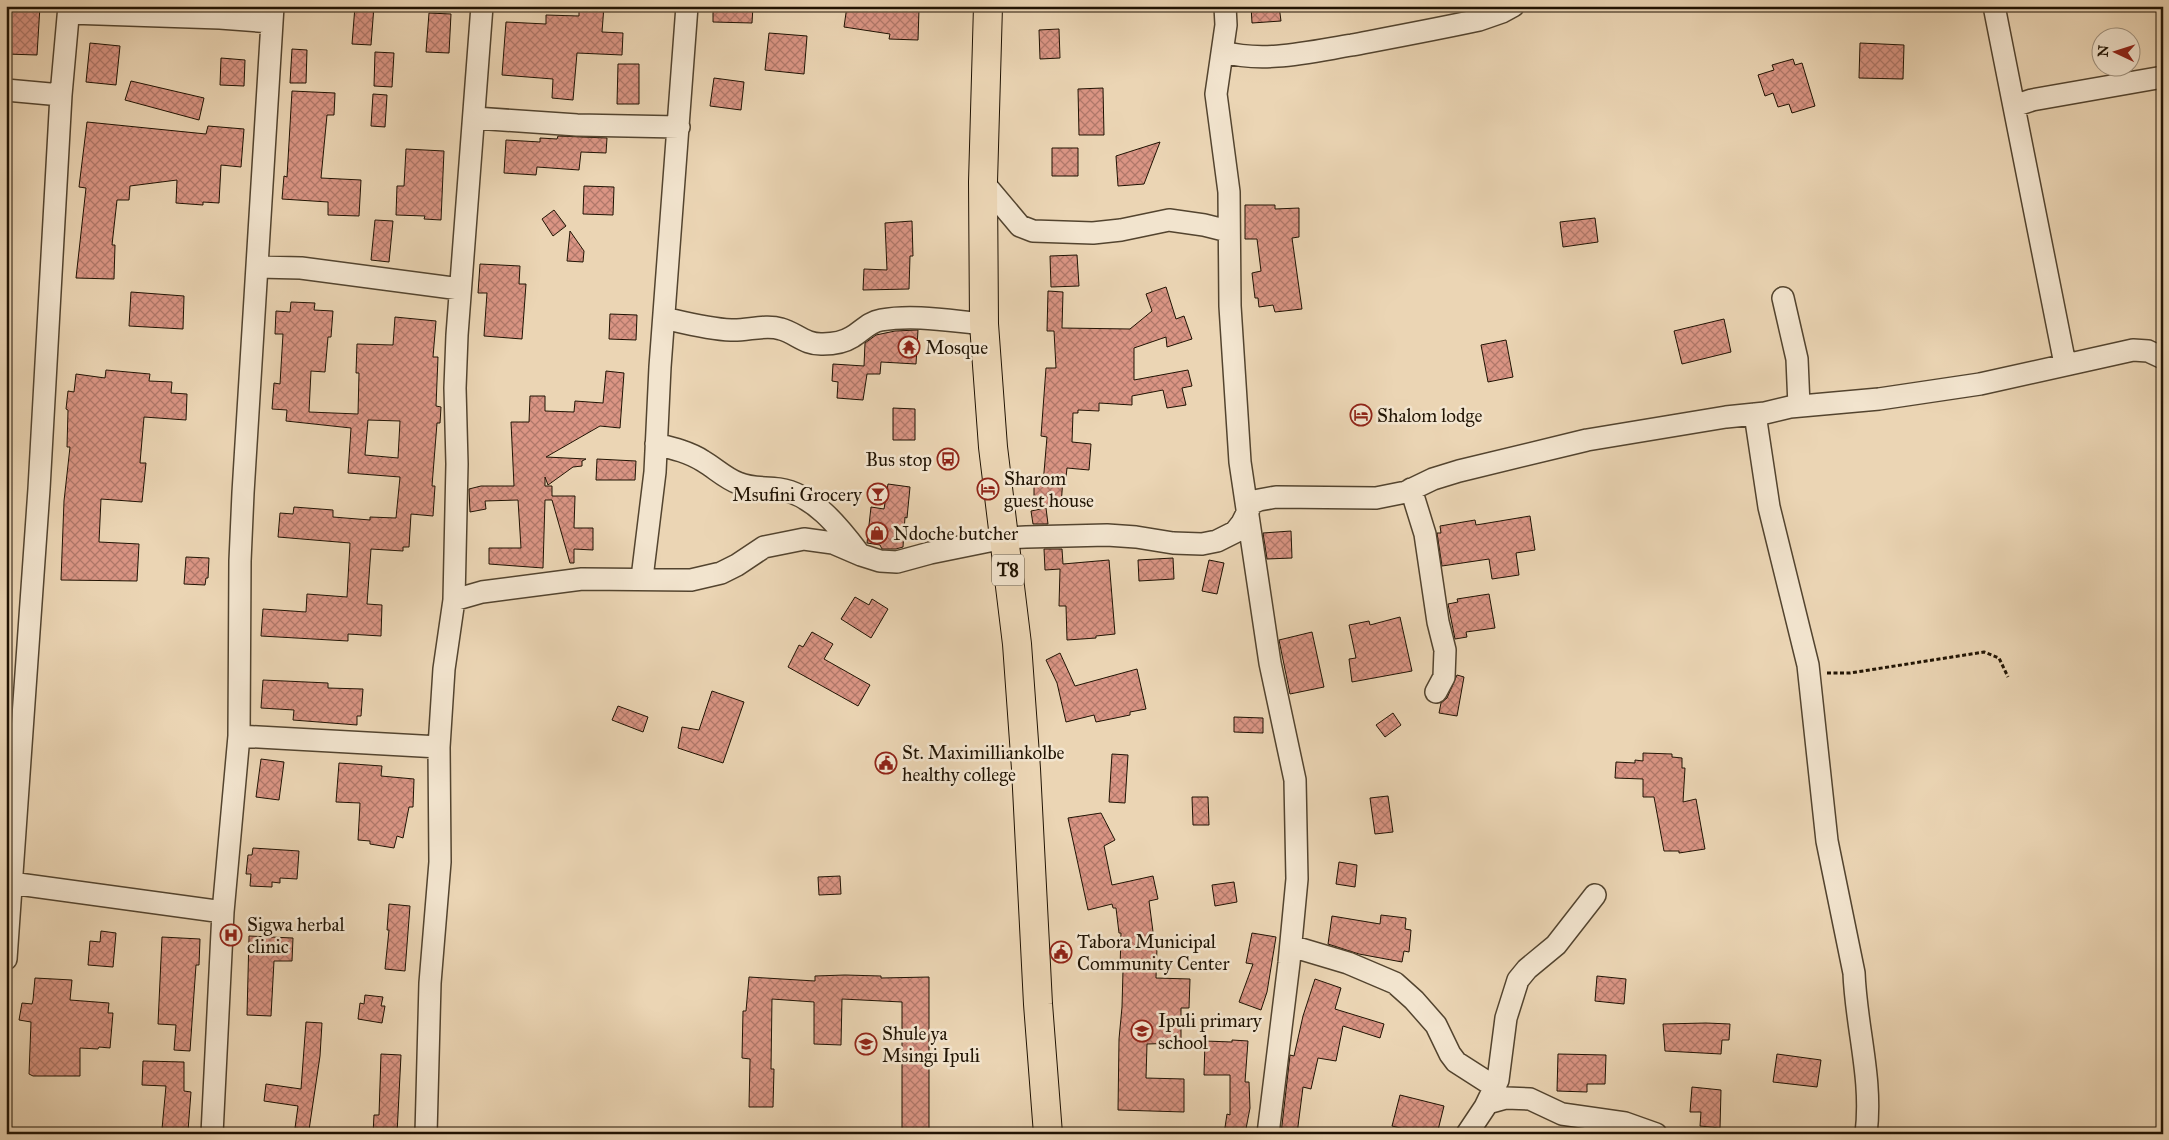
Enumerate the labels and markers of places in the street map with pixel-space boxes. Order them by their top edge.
temple icon: Mosque [897,335,921,359]
place label: Mosque [925,336,988,360]
hotel icon: Shalom lodge [1349,403,1373,427]
place label: Shalom lodge [1377,404,1482,428]
bus stop icon: Bus stop [936,447,960,471]
place label: Bus stop [865,448,932,471]
place label: Sharom guest house [1004,467,1094,513]
hotel icon: Sharom guest house [976,477,1000,501]
bar icon: Msufini Grocery [866,482,890,506]
place label: Msufini Grocery [732,483,863,506]
shop icon: Ndoche butcher [865,521,889,545]
place label: Ndoche butcher [893,522,1019,545]
place label: St. Maximilliankolbe healthy college [902,741,1065,787]
public building icon: St. Maximilliankolbe healthy college [874,751,898,775]
place label: Sigwa herbal clinic [247,913,346,958]
hospital icon: Sigwa herbal clinic [219,923,243,947]
place label: Tabora Municipal Community Center [1077,930,1230,975]
public building icon: Tabora Municipal Community Center [1049,940,1073,964]
place label: Ipuli primary school [1158,1009,1263,1054]
school or university icon: Ipuli primary school [1130,1019,1154,1043]
place label: Shule ya Msingi Ipuli [882,1022,980,1068]
school or university icon: Shule ya Msingi Ipuli [854,1032,878,1056]

